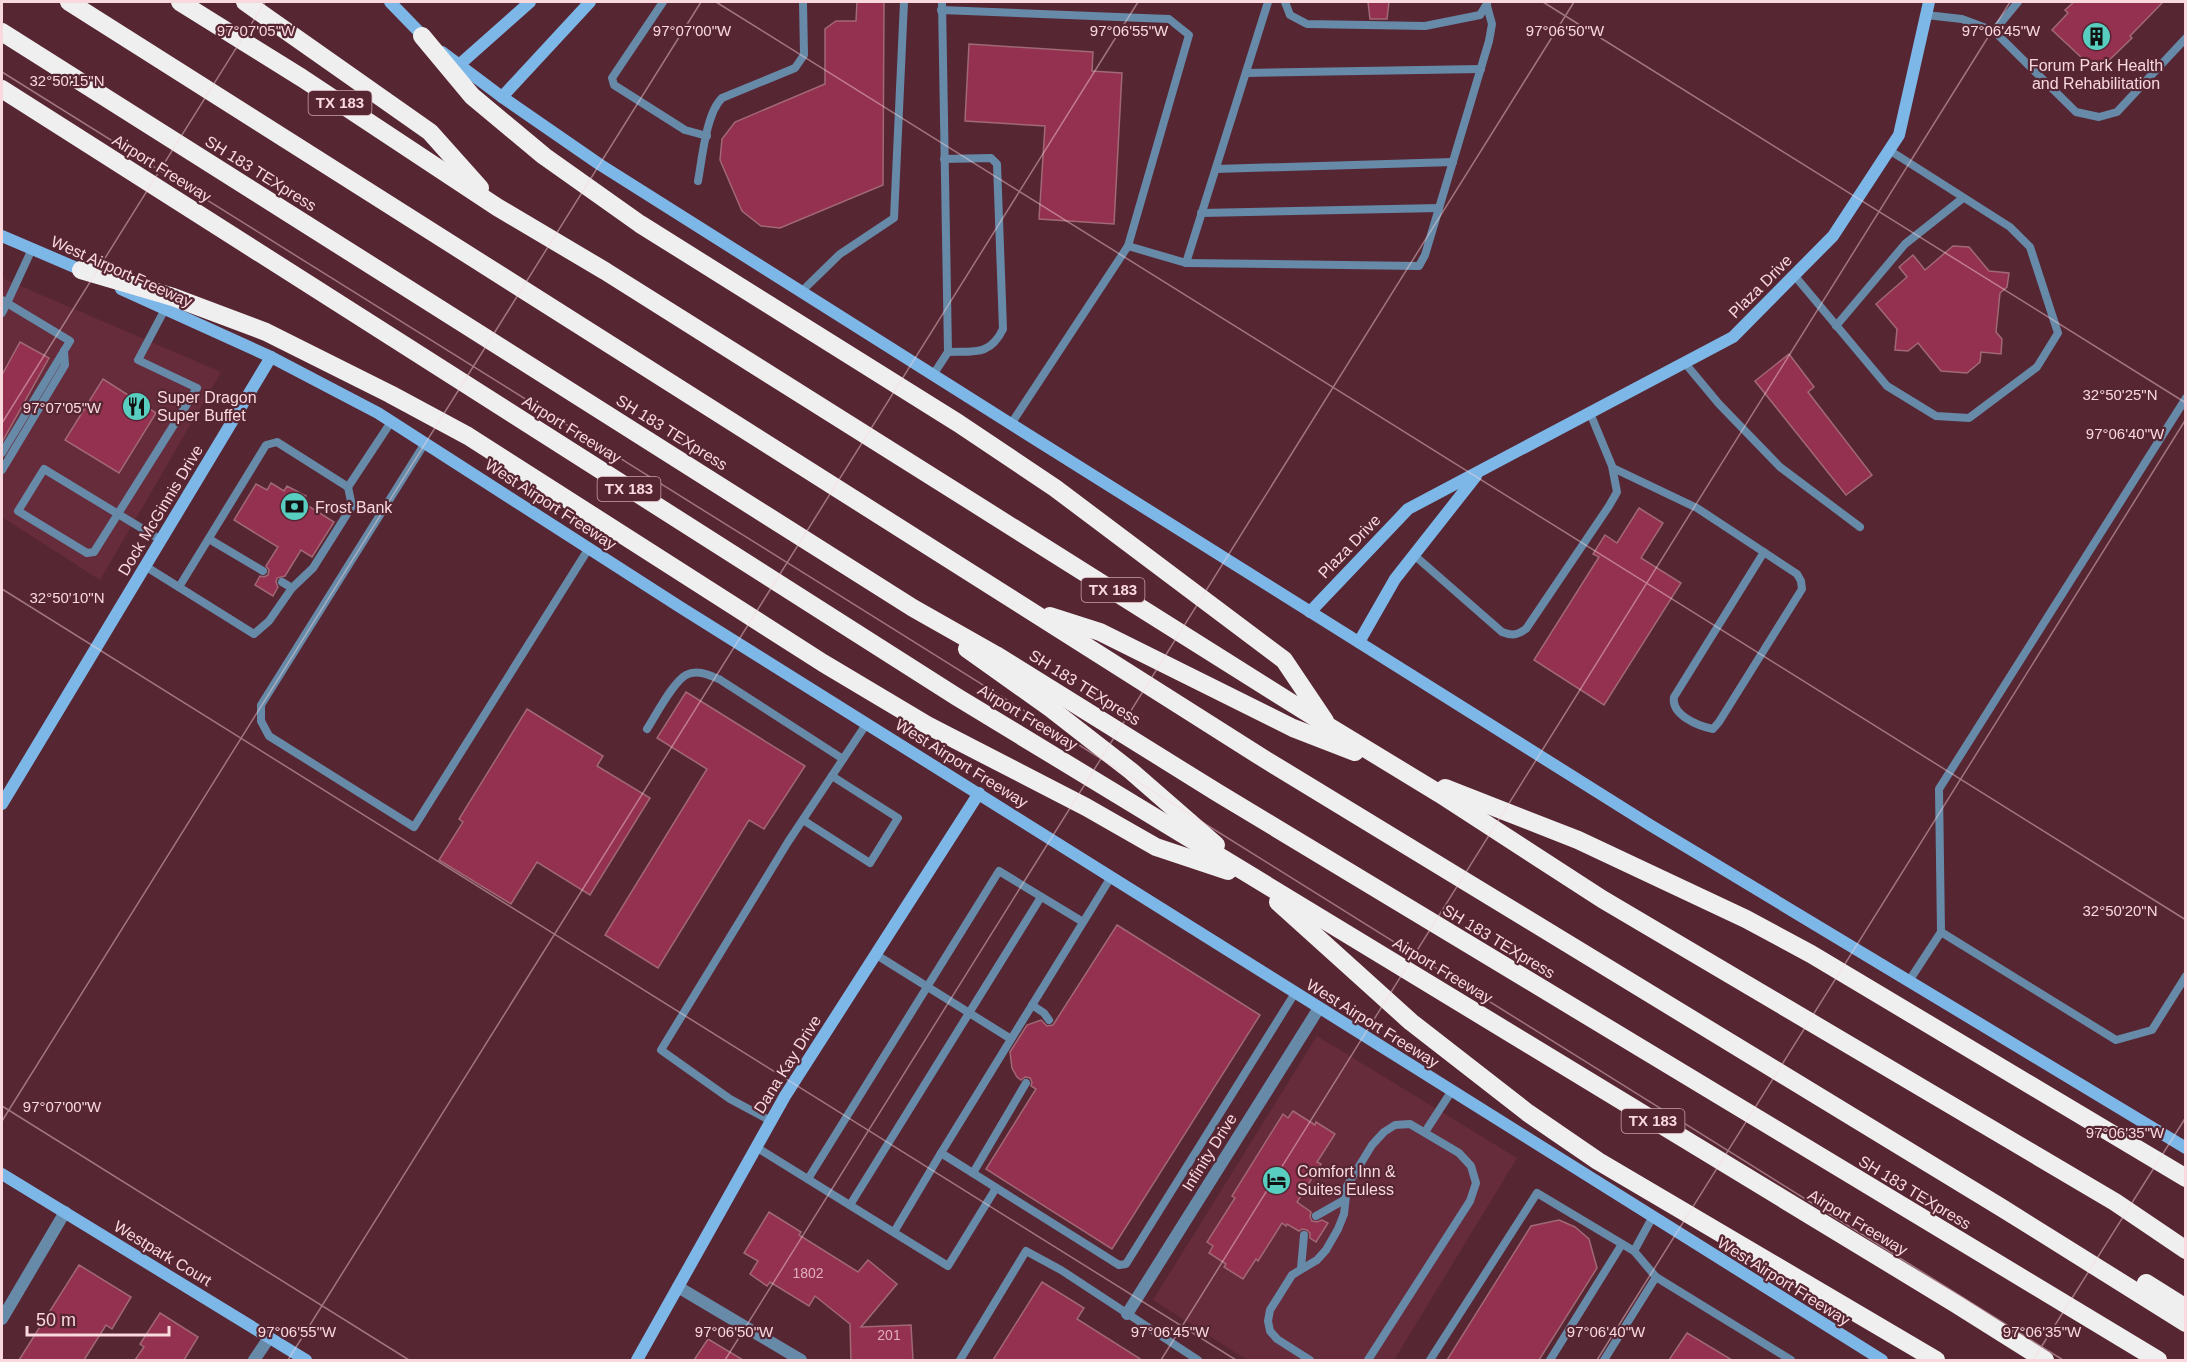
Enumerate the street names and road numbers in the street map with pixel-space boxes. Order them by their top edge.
road number: TX 183 [308,91,372,115]
street label: Airport Freeway [109,131,214,206]
street label: SH 183 TEXpress [202,132,319,214]
street label: West Airport Freeway [49,233,195,310]
street label: Plaza Drive [1725,251,1795,321]
street label: SH 183 TEXpress [613,391,730,473]
street label: Airport Freeway [519,392,624,467]
street label: Dock McGinnis Drive [115,442,206,579]
street label: West Airport Freeway [482,456,619,553]
road number: TX 183 [598,477,660,501]
street label: Plaza Drive [1315,511,1384,582]
road number: TX 183 [1082,578,1144,602]
street label: SH 183 TEXpress [1026,646,1143,728]
street label: Airport Freeway [975,681,1081,754]
street label: West Airport Freeway [893,716,1031,811]
street label: SH 183 TEXpress [1440,901,1558,982]
street label: Airport Freeway [1390,934,1496,1007]
street label: West Airport Freeway [1304,976,1442,1071]
street label: Dana Kay Drive [751,1012,824,1116]
road number: TX 183 [1622,1109,1684,1133]
street label: Infinity Drive [1179,1110,1240,1194]
street label: SH 183 TEXpress [1856,1152,1974,1233]
street label: Airport Freeway [1805,1186,1911,1259]
street label: Westpark Court [111,1218,215,1290]
street label: West Airport Freeway [1715,1234,1853,1329]

